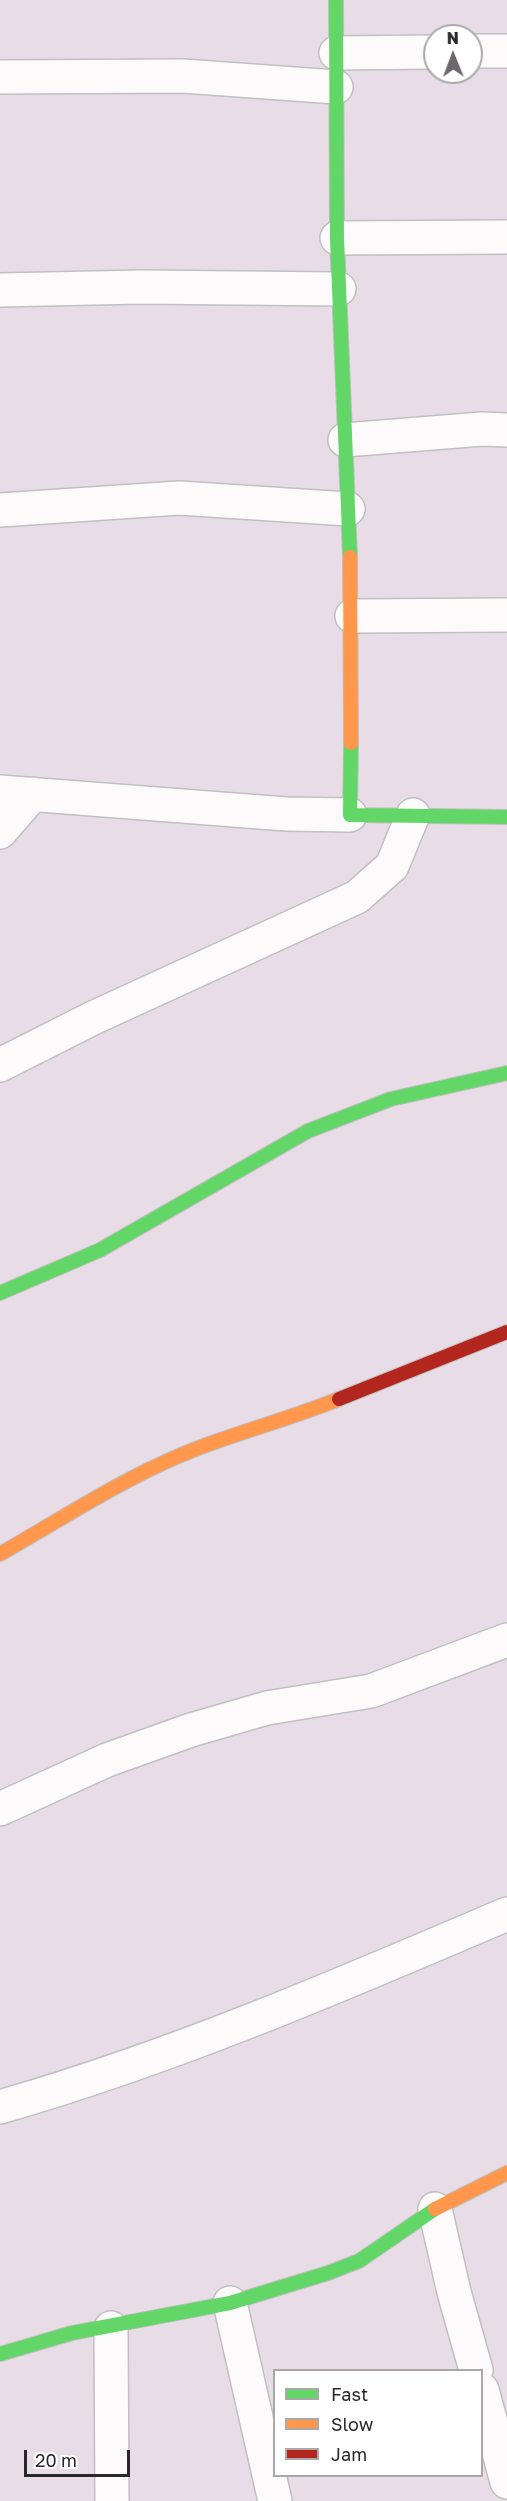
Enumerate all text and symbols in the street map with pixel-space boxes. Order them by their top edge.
north arrow [423,24,483,84]
text: N [446,28,459,48]
legend [273,2369,483,2477]
text: Fast [331,2383,368,2405]
text: Slow [331,2413,373,2435]
scale bar [27,2438,134,2476]
text: Jam [331,2443,367,2465]
text: 20 m [35,2449,77,2471]

